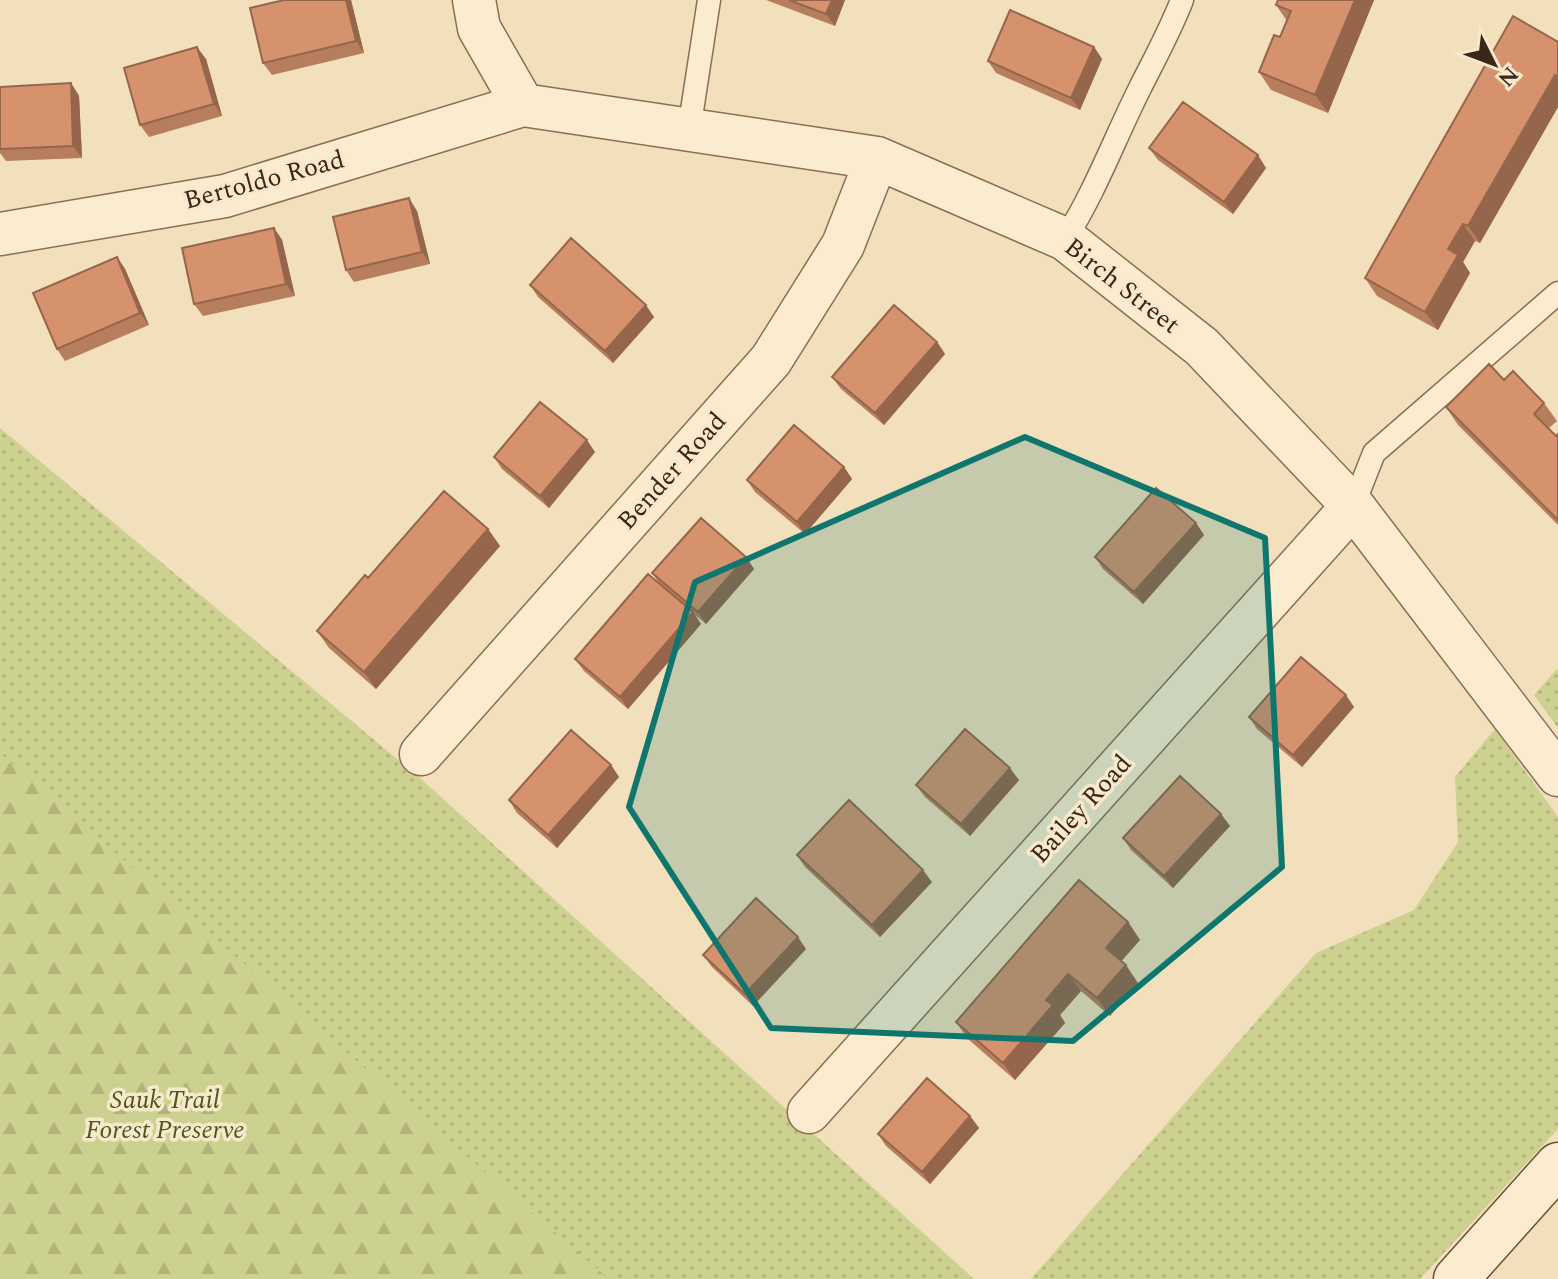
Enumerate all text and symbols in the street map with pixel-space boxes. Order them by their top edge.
north arrow [1454,24,1534,104]
text: N [1489,59,1526,94]
street label: Bertoldo Road [179,139,349,221]
street label: Birch Street [1055,228,1189,344]
street label: Bender Road [608,403,736,539]
street label: Bailey Road [1021,745,1141,873]
park label: Sauk Trail Forest Preserve [85,1080,245,1150]

